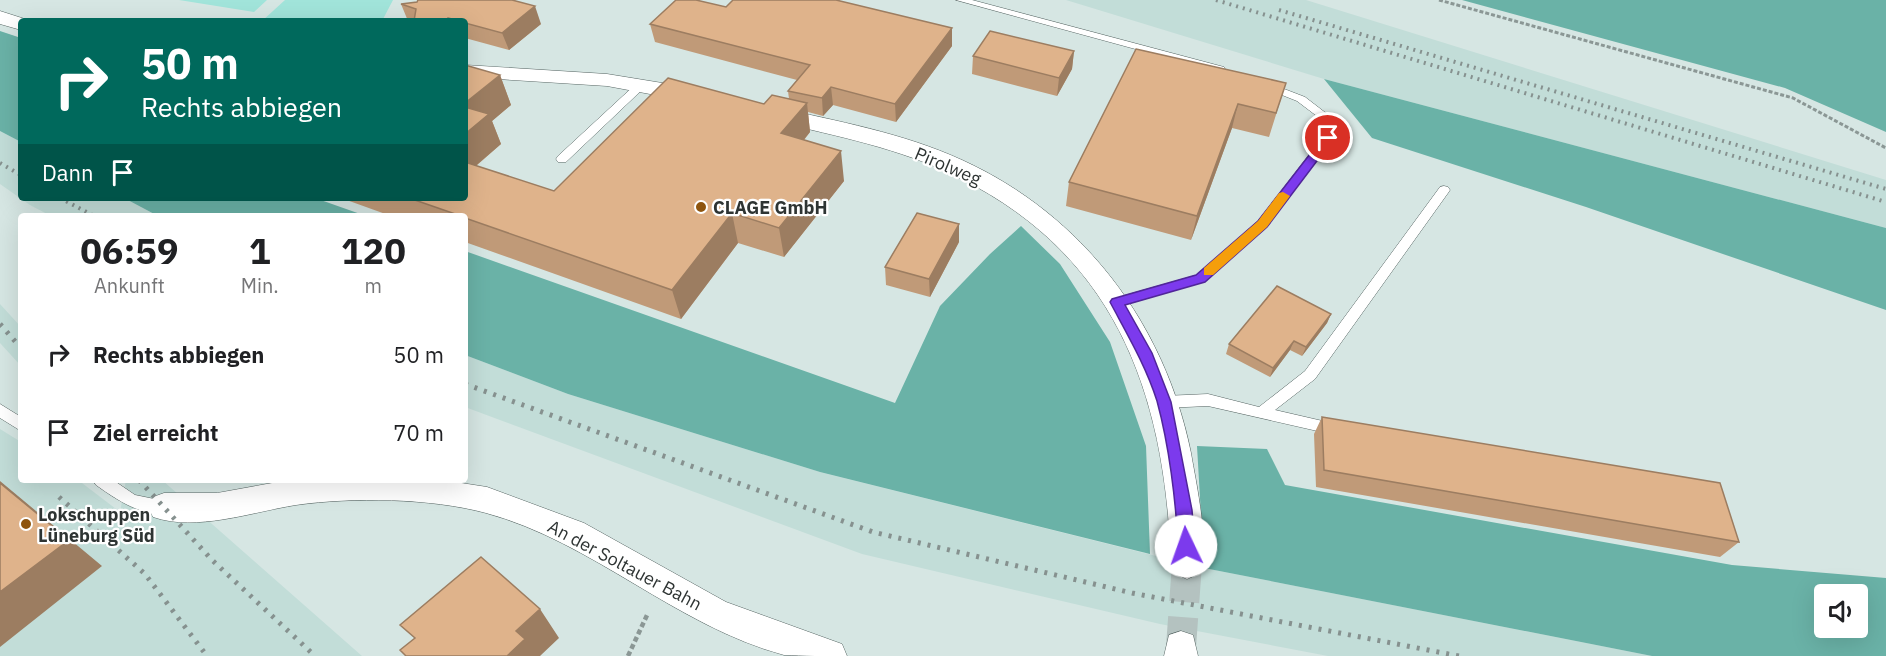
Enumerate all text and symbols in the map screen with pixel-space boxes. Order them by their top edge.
text: 50 m [141,36,239,91]
icon: right [42,42,120,120]
text: Rechts abbiegen [141,89,342,124]
pin [1302,112,1353,163]
icon: arrive [1311,121,1344,154]
street label: Pirolweg [911,142,985,190]
icon: arrive [106,156,139,189]
text: Dann [42,158,94,187]
place label: CLAGE GmbH [713,196,827,219]
marker: CLAGE GmbH [694,200,708,214]
text: 06:59 [80,227,178,274]
text: 1 [249,227,271,274]
text: 120 [341,227,406,274]
text: Ankunft [94,272,165,299]
text: Min. [241,272,279,299]
text: m [365,272,382,299]
icon: right [42,338,75,371]
text: Rechts abbiegen [93,340,264,369]
text: 50 m [393,340,444,369]
icon: arrive [42,416,75,449]
text: Ziel erreicht [93,418,218,447]
text: 70 m [393,418,444,447]
place label: Lokschuppen Lüneburg Süd [38,503,155,547]
position arrow [1154,514,1218,578]
street label: An der Soltauer Bahn [544,515,706,615]
marker: Lokschuppen Lüneburg Süd [19,517,33,531]
map controls [1814,584,1868,638]
button: sound [1814,584,1868,638]

